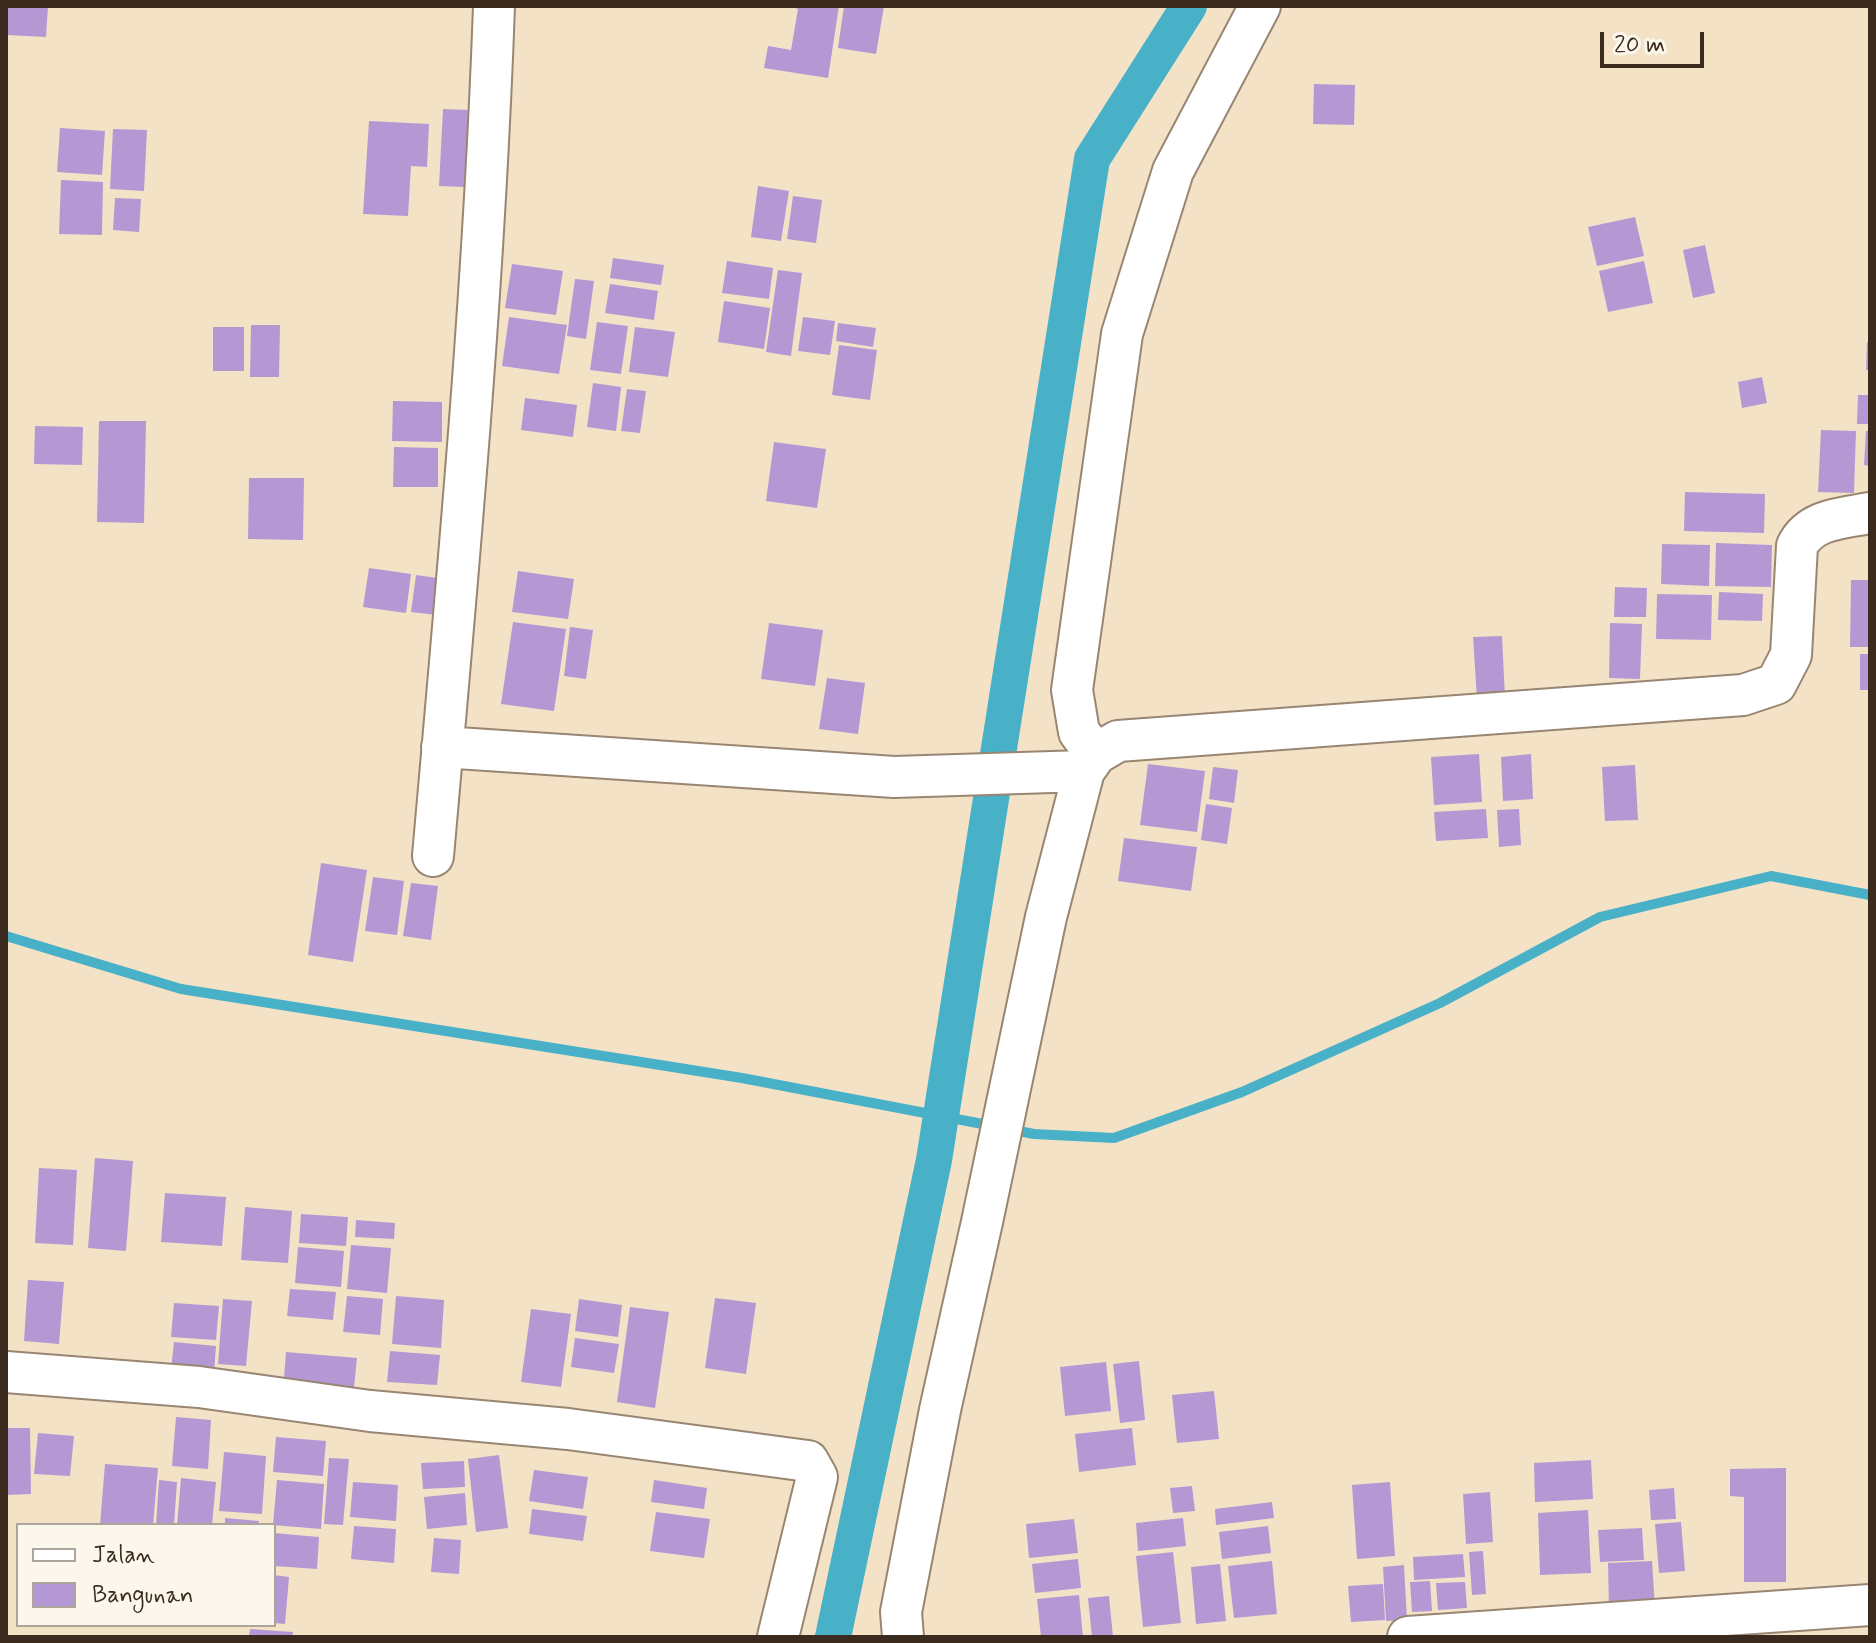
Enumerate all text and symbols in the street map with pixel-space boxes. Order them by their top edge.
scale bar [1604,16,1708,66]
text: 20 m [1614,30,1665,61]
legend [16,1523,276,1627]
text: Jalan [92,1540,155,1571]
text: Bangunan [92,1580,193,1611]

